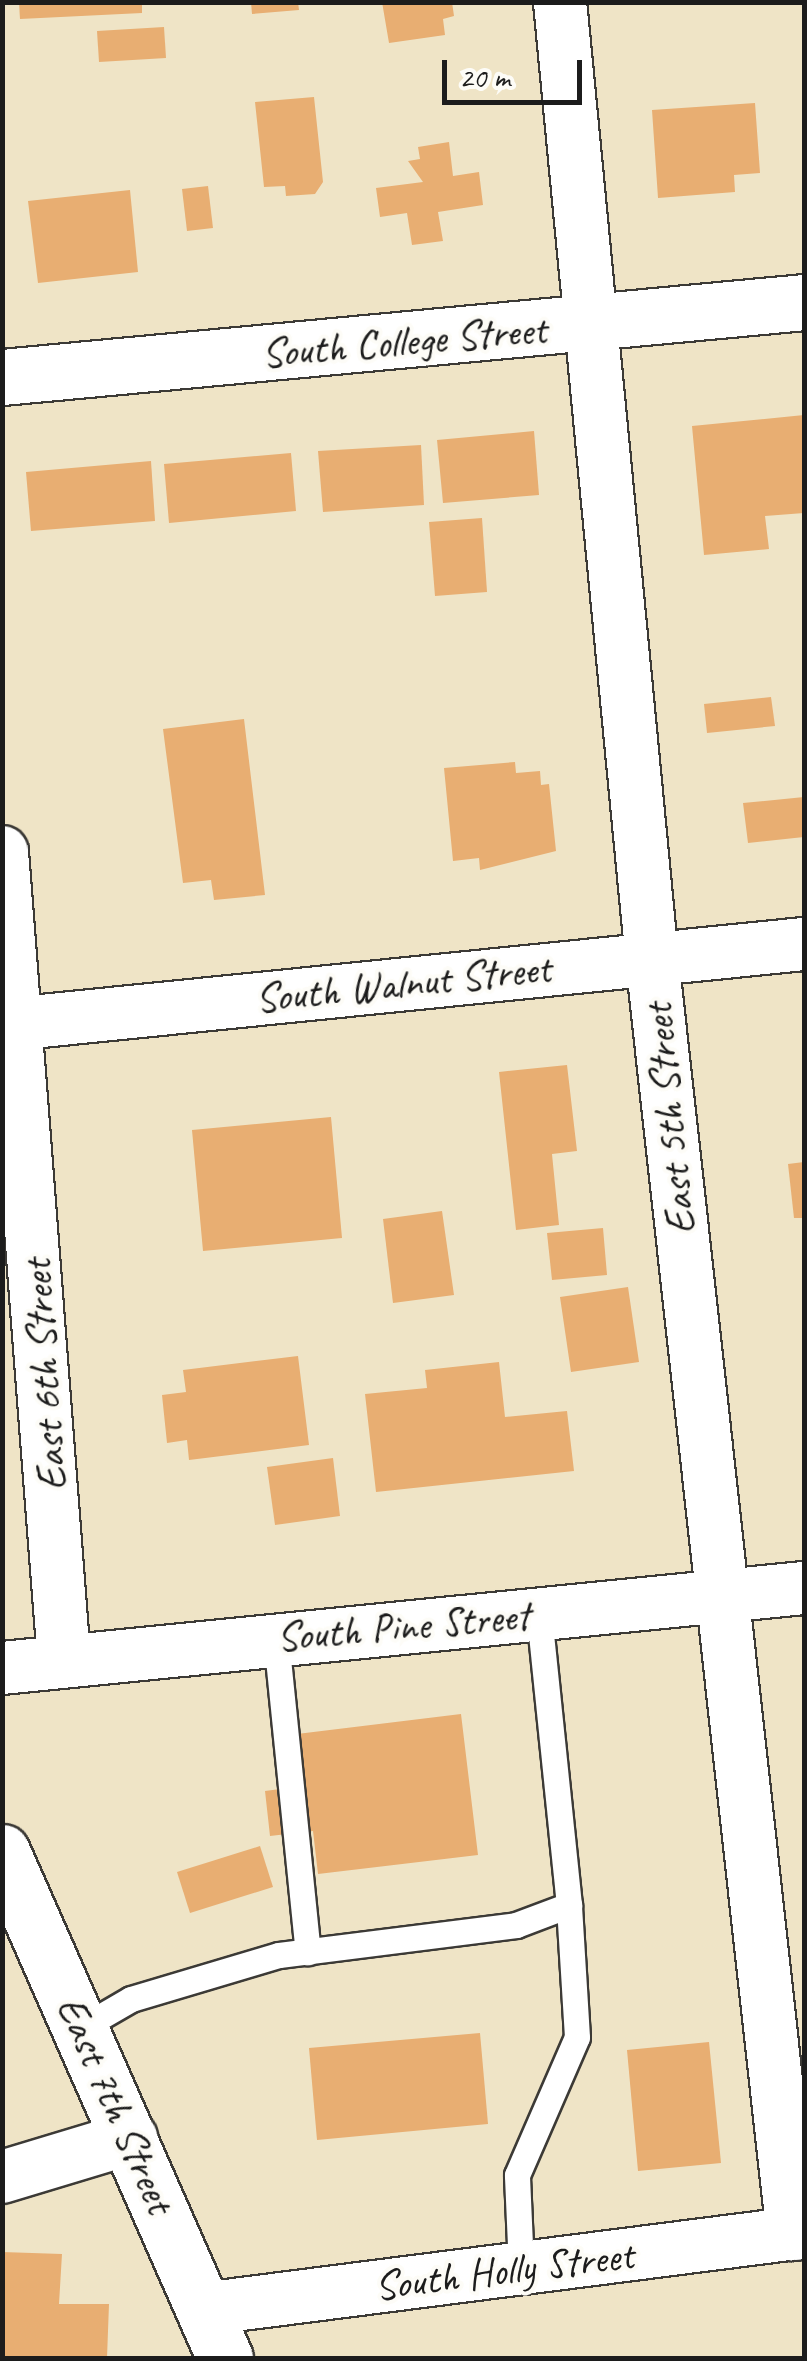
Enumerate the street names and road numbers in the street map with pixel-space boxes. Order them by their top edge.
street label: South College Street [259,304,549,380]
street label: South Walnut Street [252,943,554,1025]
street label: East 5th Street [633,1001,707,1237]
street label: East 6th Street [12,1257,78,1493]
street label: South Pine Street [274,1591,532,1663]
street label: East 7th Street [45,1989,185,2221]
street label: South Holly Street [371,2230,637,2312]

